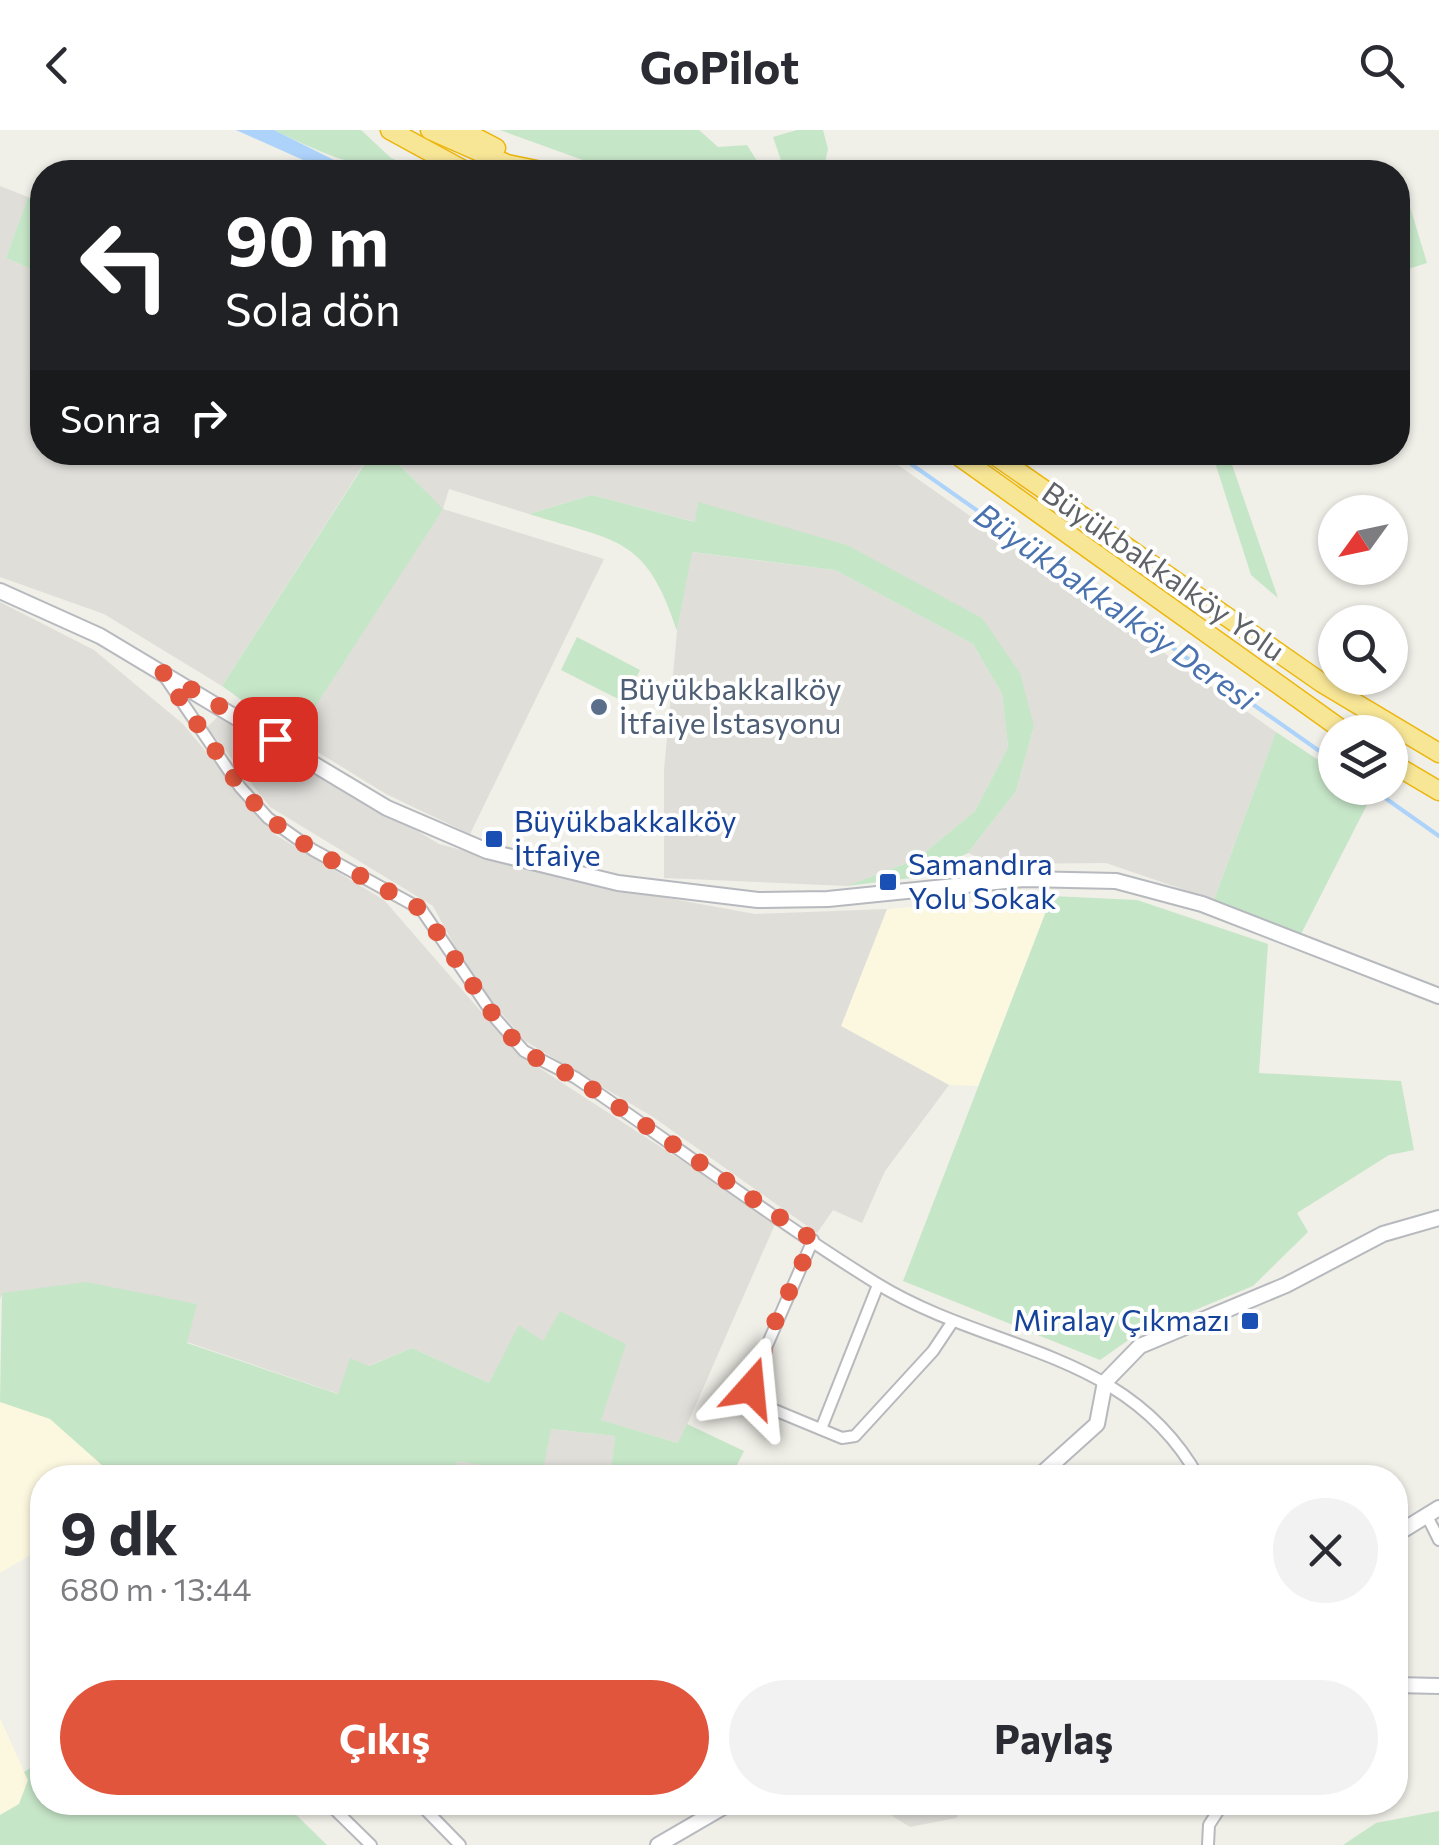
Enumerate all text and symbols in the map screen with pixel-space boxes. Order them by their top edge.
icon: back [30,38,85,93]
text: GoPilot [640,38,799,93]
icon: search [1354,38,1409,93]
text: 90 m [225,195,389,280]
icon: left [60,200,190,330]
text: Sola dön [225,280,401,335]
icon: right [181,390,236,445]
text: Sonra [60,394,161,441]
street label: Büyükbakkalköy Yolu [1036,472,1293,667]
water label: Büyükbakkalköy Deresi [967,493,1266,719]
north arrow [1318,495,1408,585]
map controls [1318,495,1408,805]
button: search [1318,605,1408,695]
place label: Büyükbakkalköy İtfaiye İstasyonu [619,669,841,740]
marker: Büyükbakkalköy İtfaiye İstasyonu [588,696,610,718]
pin [233,697,318,782]
icon: arrive [248,712,303,767]
button: layers [1318,715,1408,805]
place label: Büyükbakkalköy İtfaiye [514,801,736,872]
marker: Büyükbakkalköy İtfaiye [483,828,505,850]
place label: Samandıra Yolu Sokak [908,844,1057,915]
marker: Samandıra Yolu Sokak [877,871,899,893]
place label: Miralay Çıkmazı [1013,1300,1230,1337]
marker: Miralay Çıkmazı [1239,1310,1261,1332]
position arrow [699,1336,803,1440]
text: 9 dk [60,1494,178,1567]
button: close [1273,1498,1378,1603]
text: 680 m · 13:44 [60,1568,251,1608]
button: Çıkış [60,1680,709,1795]
button: Paylaş [729,1680,1378,1795]

